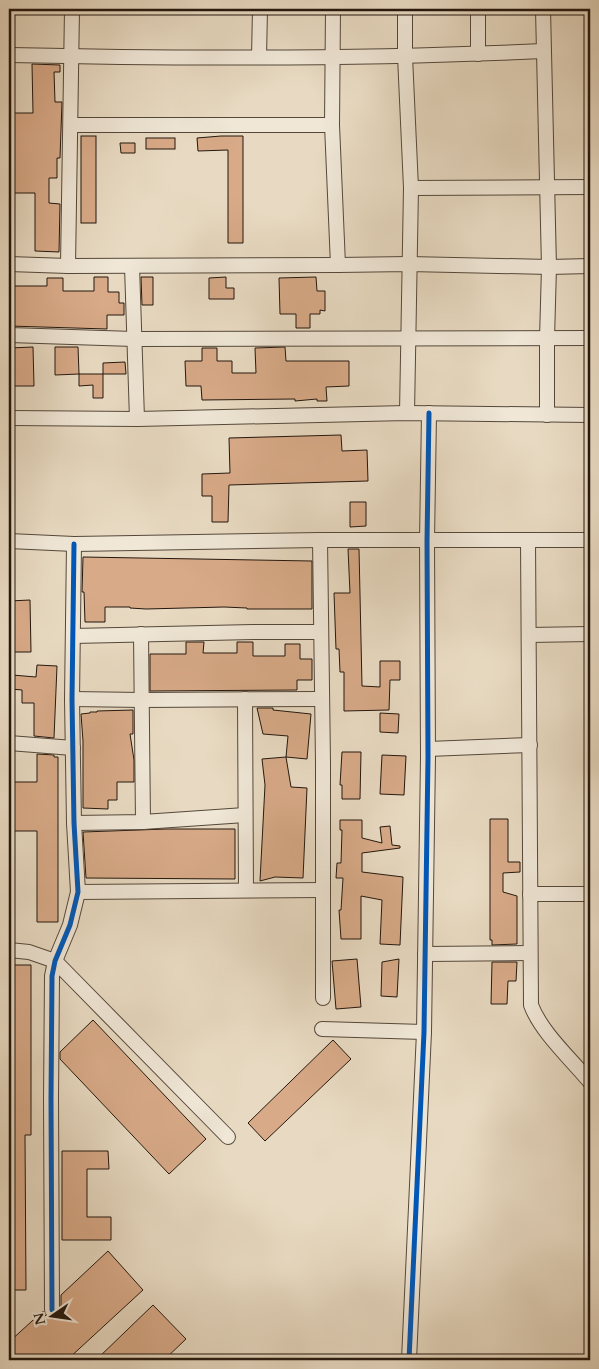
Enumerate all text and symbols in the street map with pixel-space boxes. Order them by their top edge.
north arrow [28,1292,78,1342]
text: N [29,1311,50,1327]

